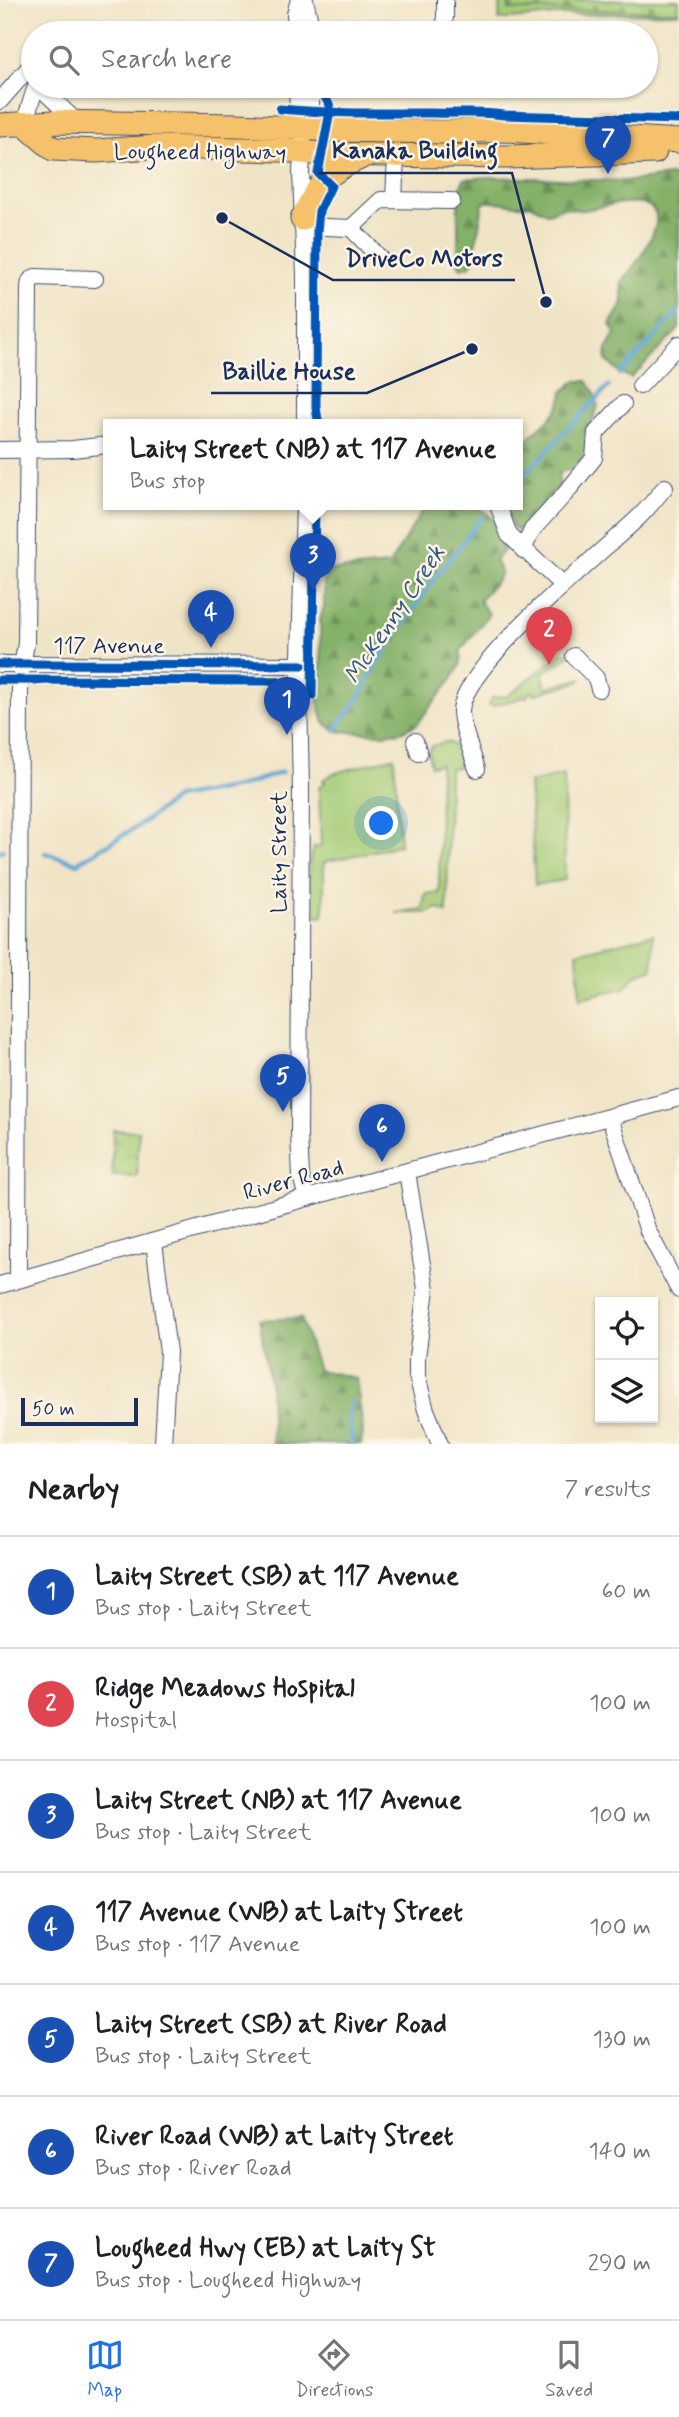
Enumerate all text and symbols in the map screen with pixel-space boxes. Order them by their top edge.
search box [21,21,658,98]
icon: search [45,41,83,79]
text: Search here [101,43,232,77]
pin: 7 [585,116,631,174]
callout: Kanaka Building [318,128,512,173]
text: Kanaka Building [332,136,498,170]
street label: Lougheed Highway [114,138,286,170]
callout: DriveCo Motors [333,235,515,280]
text: DriveCo Motors [345,244,503,275]
callout: Baillie House [211,348,367,393]
text: Baillie House [223,357,356,388]
popup [103,419,523,510]
text: Laity Street (NB) at 117 Avenue [130,433,496,467]
text: Bus stop [130,467,206,497]
pin: 3 [290,533,336,591]
water label: McKenny Creek [338,540,453,690]
pin: 4 [188,590,234,648]
pin: 2 [526,607,572,665]
street label: 117 Avenue [53,632,165,662]
pin: 1 [264,677,310,735]
street label: Laity Street [265,790,295,913]
your location [364,806,398,840]
pin: 5 [260,1054,306,1112]
pin: 6 [359,1104,405,1162]
street label: River Road [240,1153,347,1209]
map controls [595,1297,658,1423]
button: locate [595,1297,658,1360]
button: layers [595,1360,658,1423]
scale bar [21,1395,138,1427]
text: 50 m [32,1397,75,1422]
text: Nearby [28,1470,119,1509]
text: 7 results [564,1475,651,1505]
text: Laity Street (SB) at 117 Avenue [95,1560,459,1594]
text: 1 [46,1577,56,1607]
text: 60 m [602,1577,651,1607]
text: Bus stop · Laity Street [95,1594,311,1624]
text: Ridge Meadows Hospital [95,1672,355,1706]
text: 2 [45,1689,57,1719]
text: 100 m [589,1689,651,1719]
text: Hospital [95,1706,177,1736]
text: Laity Street (NB) at 117 Avenue [95,1784,462,1818]
text: 3 [46,1801,56,1831]
text: 100 m [589,1801,651,1831]
text: Bus stop · Laity Street [95,1818,311,1848]
text: 117 Avenue (WB) at Laity Street [95,1896,463,1930]
text: 4 [44,1913,58,1943]
text: 100 m [589,1913,651,1943]
text: Bus stop · 117 Avenue [95,1930,300,1960]
text: Laity Street (SB) at River Road [95,2008,447,2042]
text: 5 [44,2025,58,2055]
text: 130 m [593,2025,651,2055]
text: Bus stop · Laity Street [95,2042,311,2072]
text: River Road (WB) at Laity Street [95,2120,453,2154]
text: 6 [45,2137,57,2167]
text: 140 m [588,2137,651,2167]
text: Bus stop · River Road [95,2154,292,2184]
text: Lougheed Hwy (EB) at Laity St [95,2232,436,2266]
text: 7 [44,2249,58,2279]
text: 290 m [588,2249,651,2279]
text: Bus stop · Lougheed Highway [95,2266,361,2296]
tab: Map [86,2336,124,2403]
tab: Directions [295,2336,374,2403]
tab: Saved [545,2336,593,2403]

